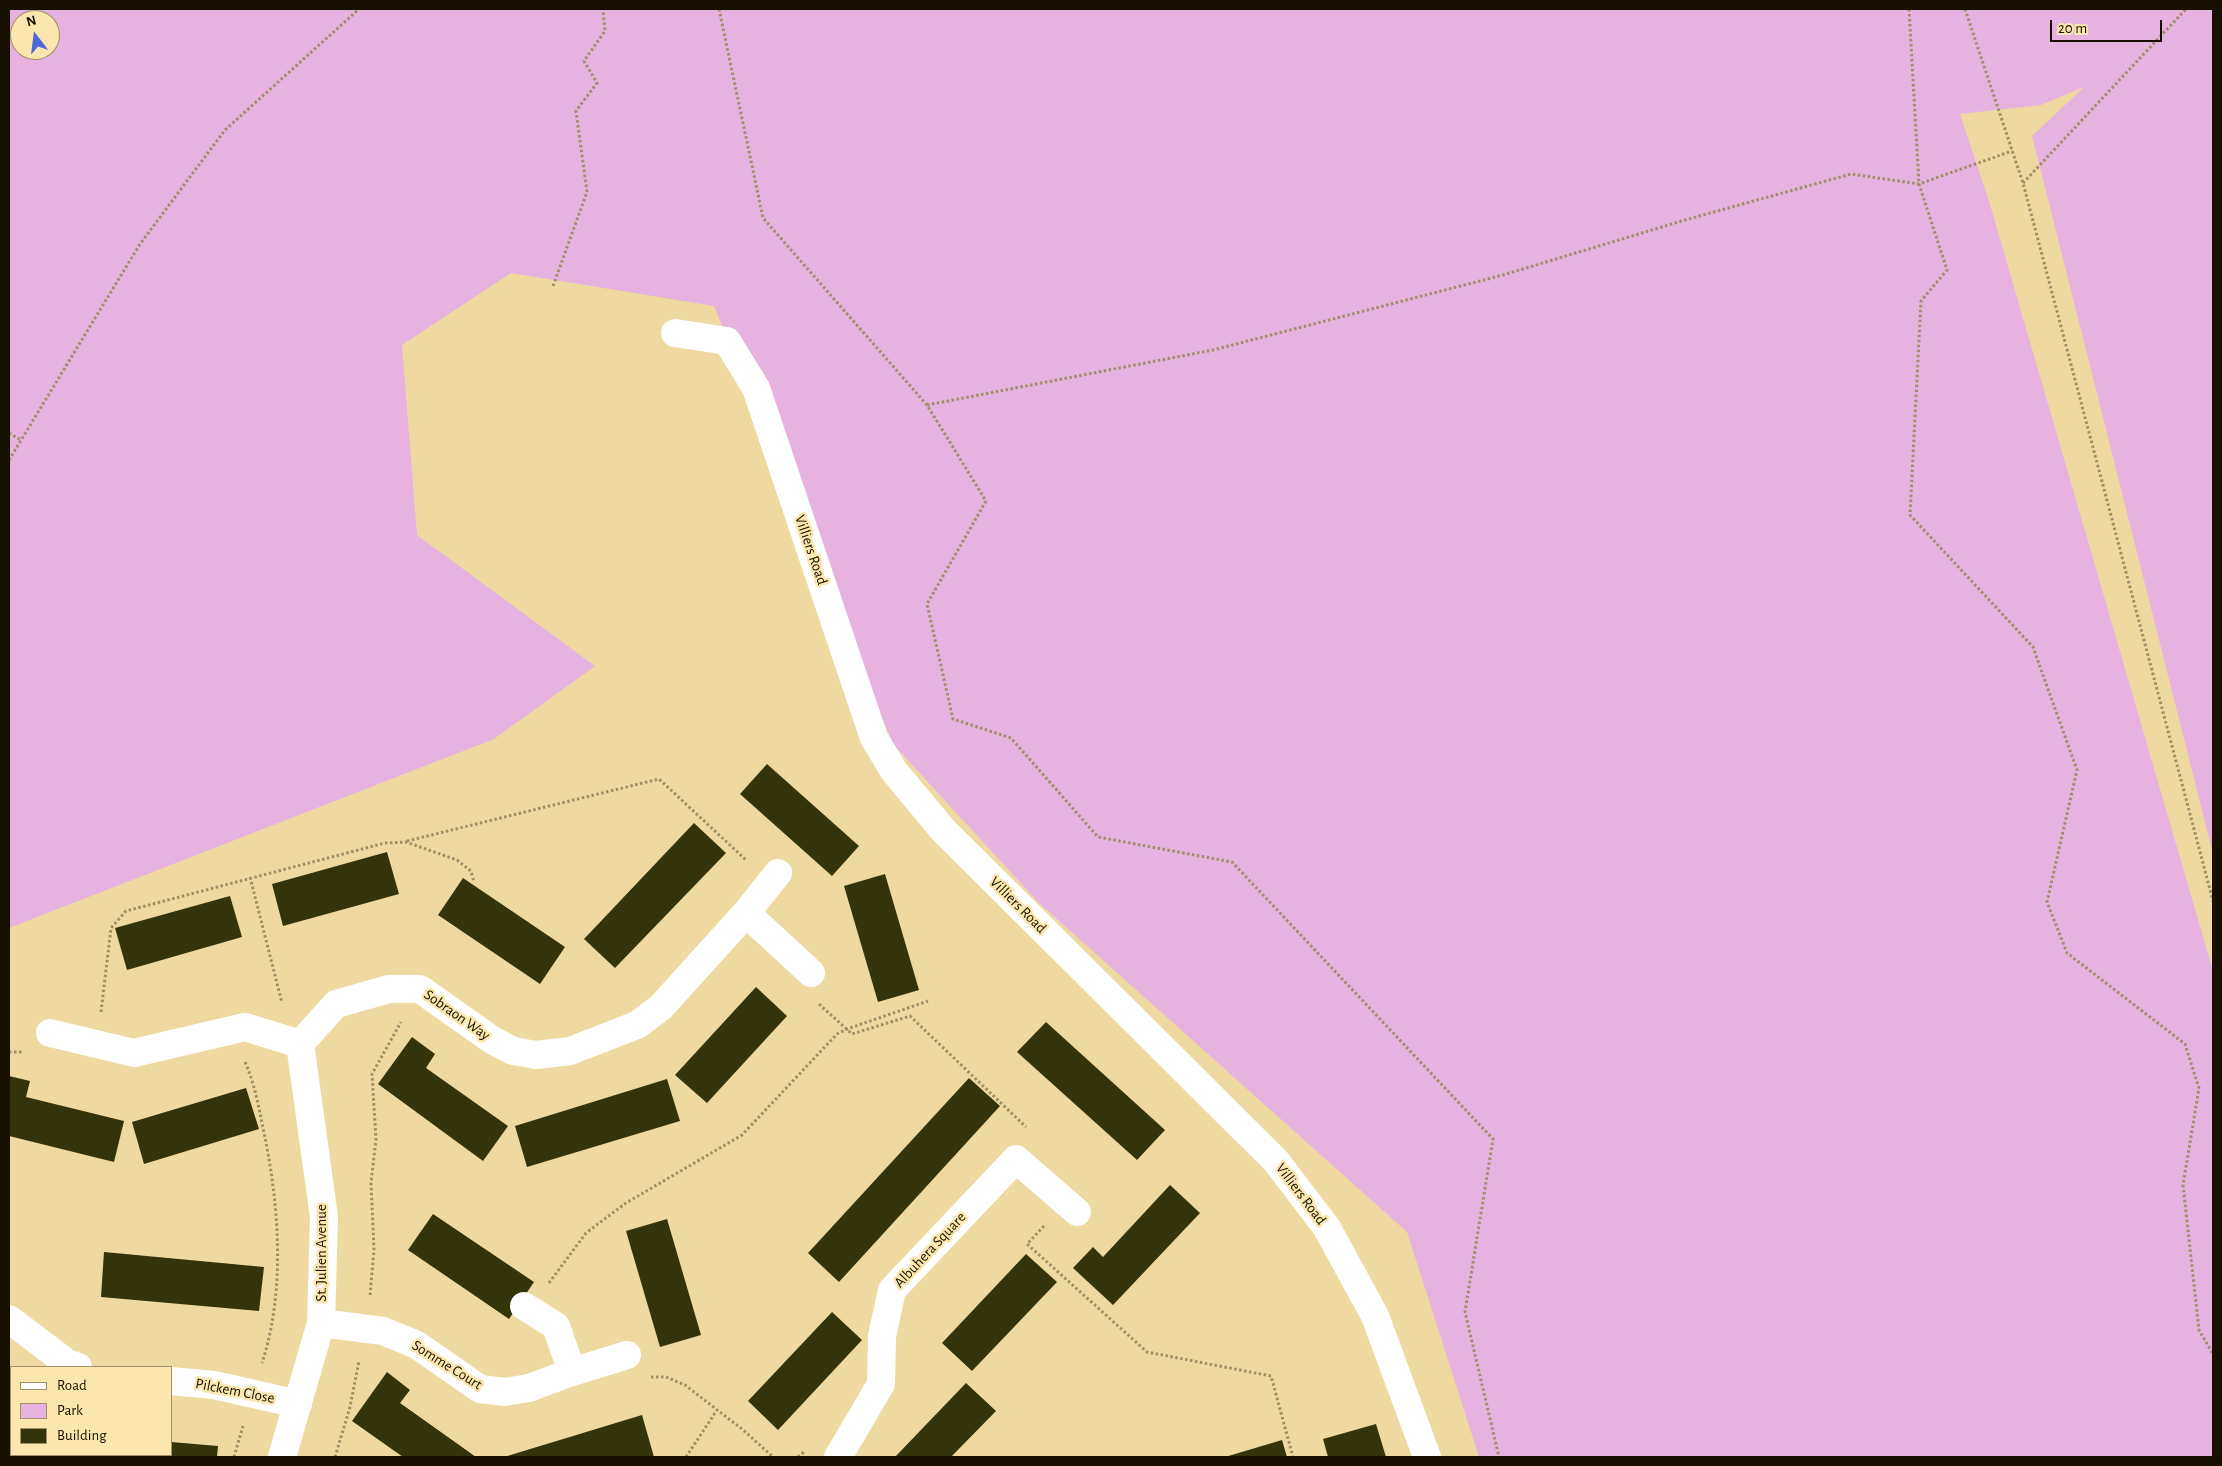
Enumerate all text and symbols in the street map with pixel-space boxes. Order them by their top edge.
north arrow [10,10,60,60]
scale bar [2052,10,2164,42]
text: N [25,13,38,30]
text: 20 m [2058,21,2087,36]
street label: Villiers Road [791,513,831,587]
street label: Villiers Road [986,873,1050,937]
street label: Sobraon Way [421,986,493,1044]
street label: Villiers Road [1272,1160,1330,1228]
street label: St. Julien Avenue [312,1204,330,1302]
street label: Albuhera Square [890,1208,970,1292]
street label: Somme Court [409,1336,485,1394]
legend [10,1366,172,1456]
street label: Pilckem Close [194,1375,276,1407]
text: Road [57,1378,87,1393]
text: Park [57,1403,83,1418]
text: Building [57,1428,107,1443]

